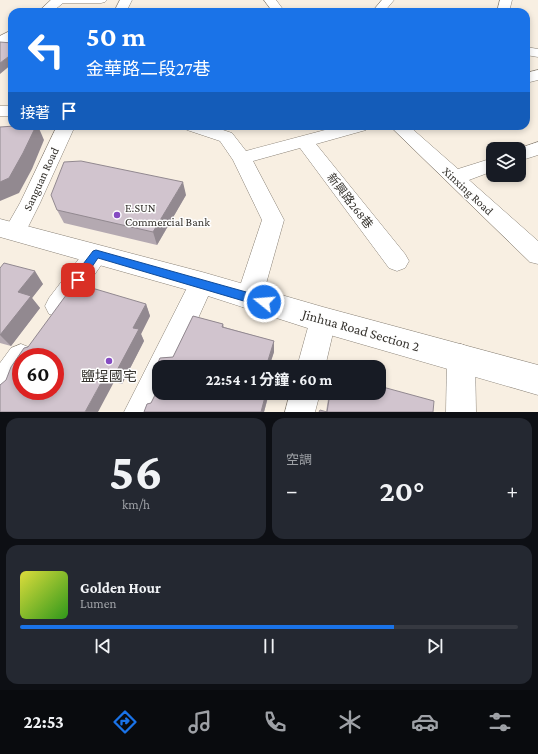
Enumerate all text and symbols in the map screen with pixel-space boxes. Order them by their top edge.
text: 50 m [86,21,146,52]
icon: left [20,24,72,76]
text: 金華路二段27巷 [86,59,211,79]
icon: arrive [58,100,80,122]
text: 接著 [20,105,50,121]
map controls [486,142,526,182]
button: layers [486,142,526,182]
street label: Sanguan Road [20,144,62,213]
street label: Xinxing Road [440,164,497,218]
street label: 新興路268巷 [324,171,376,231]
place label: E.SUN Commercial Bank [125,201,210,229]
marker: E.SUN Commercial Bank [112,210,122,220]
pin [61,263,95,297]
icon: arrive [67,269,89,291]
position arrow [243,281,285,323]
street label: Jinhua Road Section 2 [299,305,422,354]
speed limit sign: 60 [12,348,64,400]
marker: 鹽埕國宅 [104,356,114,366]
place label: 鹽埕國宅 [81,368,137,384]
text: 22:54 · 1 分鐘 · 60 m [206,372,332,388]
text: 56 [109,442,163,500]
text: 空調 [286,452,312,467]
text: 20° [379,474,425,507]
text: − [286,478,298,503]
text: + [506,478,518,503]
text: km/h [122,497,150,512]
text: Golden Hour [80,580,161,596]
text: Lumen [80,596,116,611]
icon: previous [92,635,114,657]
icon: pause [258,635,280,657]
icon: next [424,635,446,657]
icon: directions [111,708,139,736]
icon: music [186,708,214,736]
icon: phone [261,708,289,736]
icon: climate [336,708,364,736]
icon: car [411,708,439,736]
icon: filters [486,708,514,736]
text: 22:53 [24,712,64,732]

